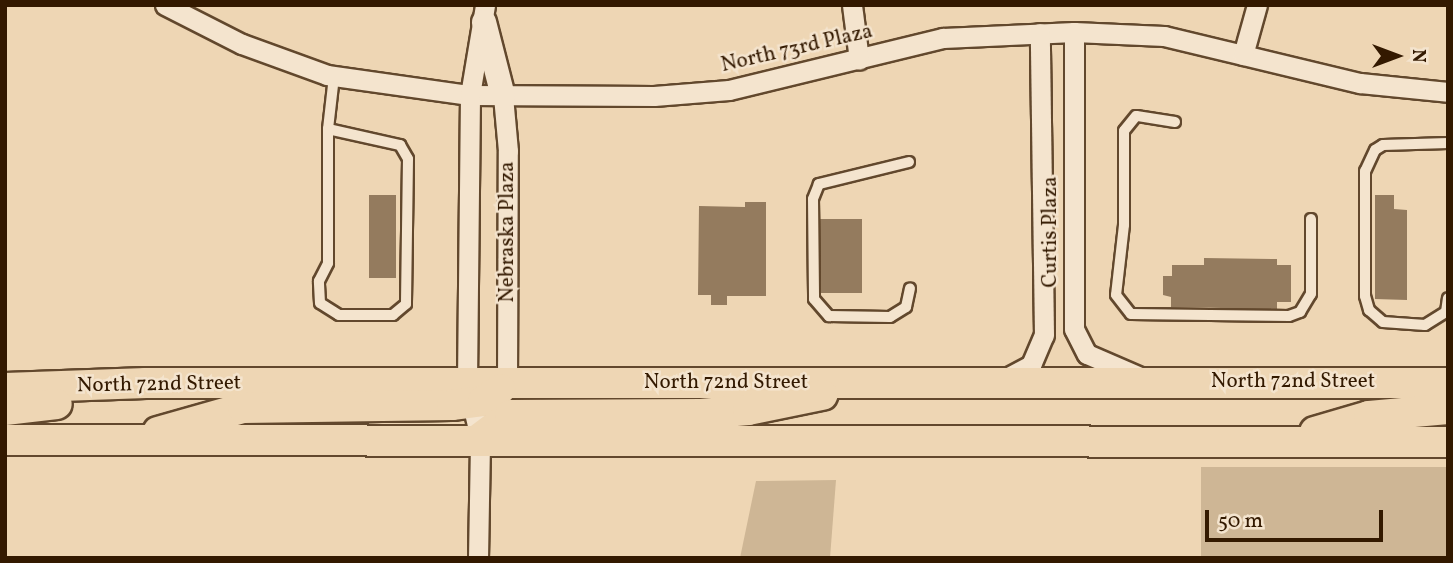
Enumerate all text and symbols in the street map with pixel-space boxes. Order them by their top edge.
street label: North 73rd Plaza [719,19,875,79]
north arrow [1362,21,1432,91]
text: N [1405,49,1431,63]
street label: Nebraska Plaza [495,161,521,303]
street label: Curtis Plaza [1038,176,1064,288]
street label: North 72nd Street [1211,369,1375,395]
street label: North 72nd Street [644,370,808,396]
street label: North 72nd Street [77,371,241,399]
scale bar [1208,496,1386,540]
text: 50 m [1218,507,1263,536]

